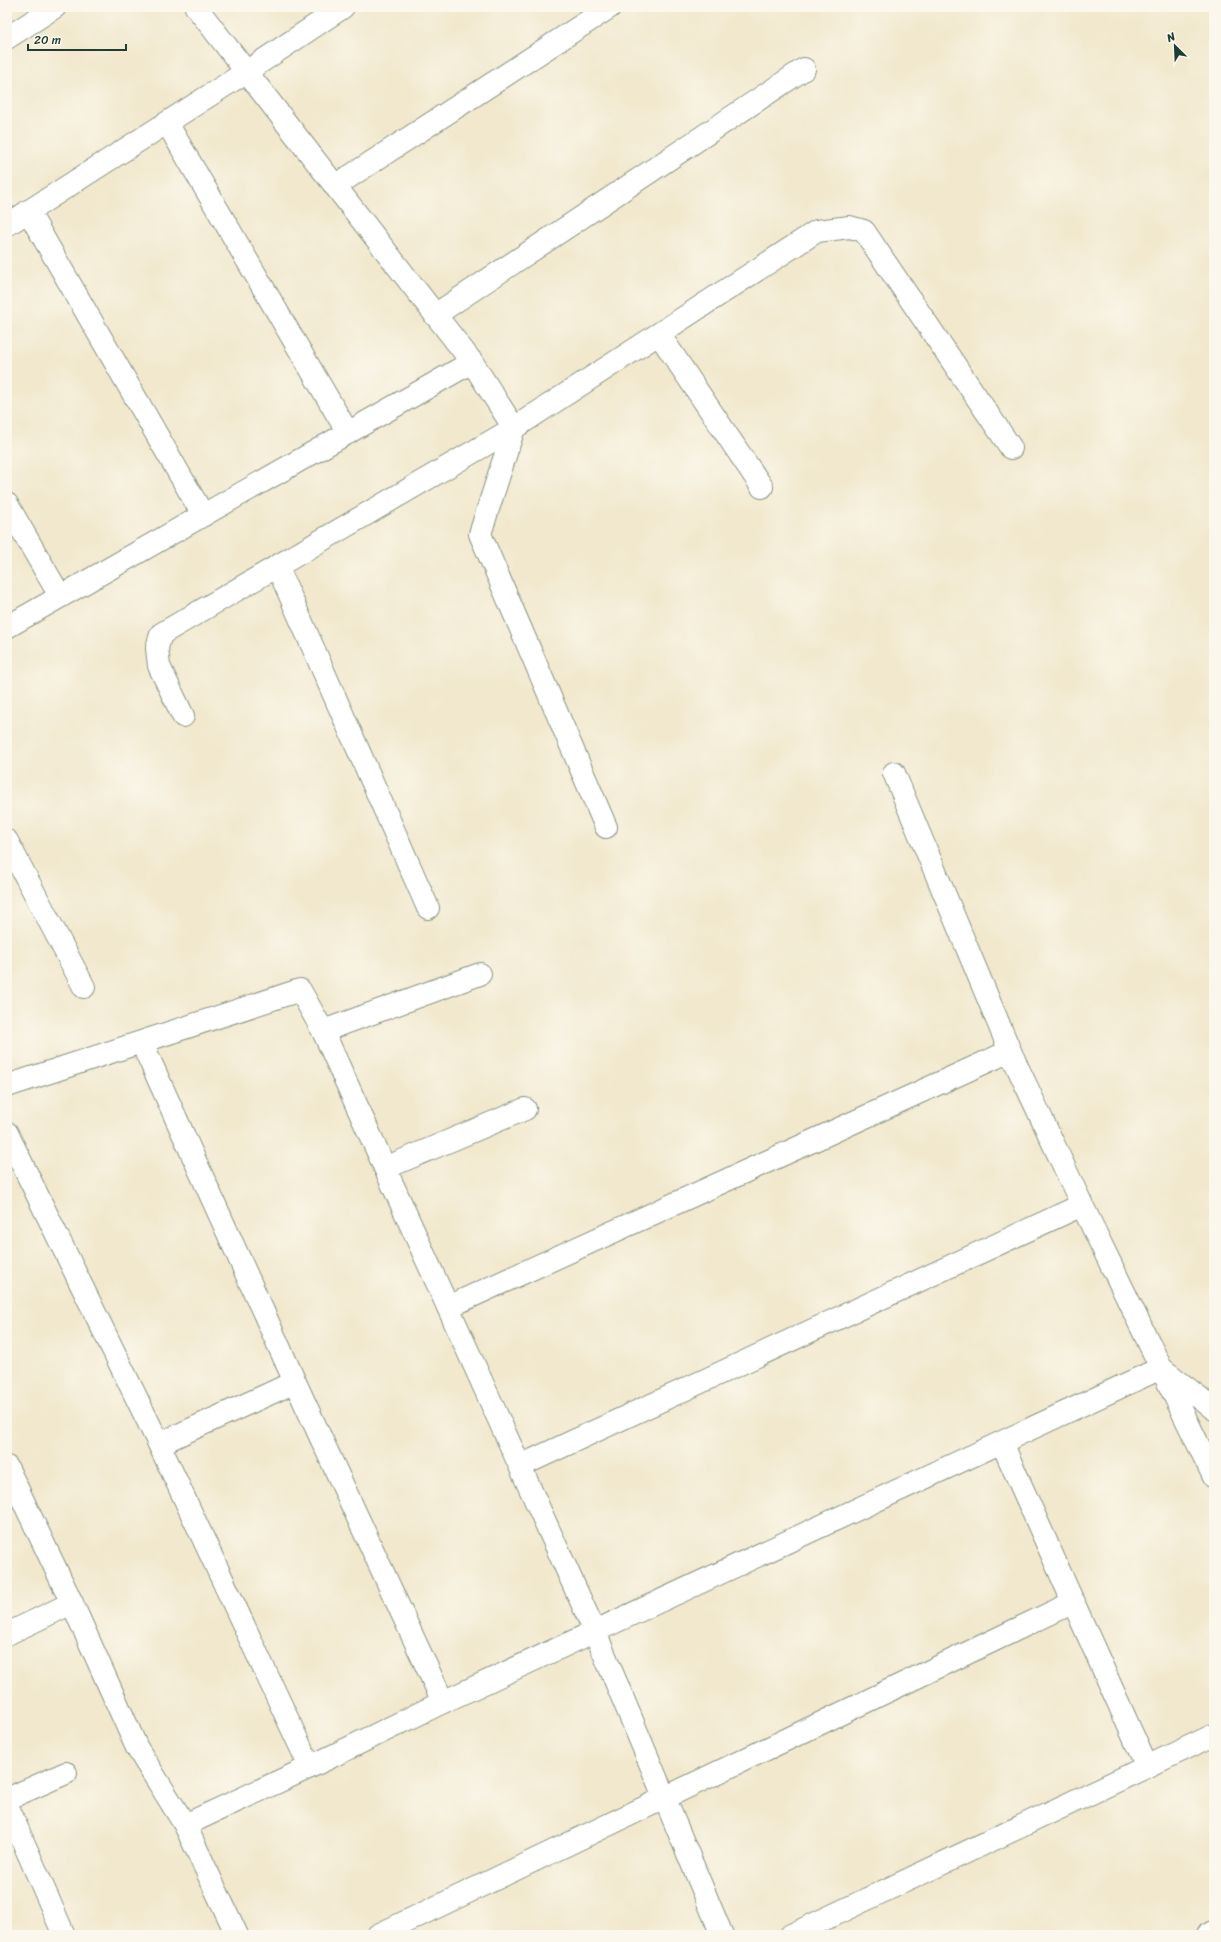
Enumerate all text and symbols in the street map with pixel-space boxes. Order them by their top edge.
scale bar [28,26,126,52]
north arrow [1155,26,1195,66]
text: N [1163,27,1179,48]
text: 20 m [34,29,61,51]

